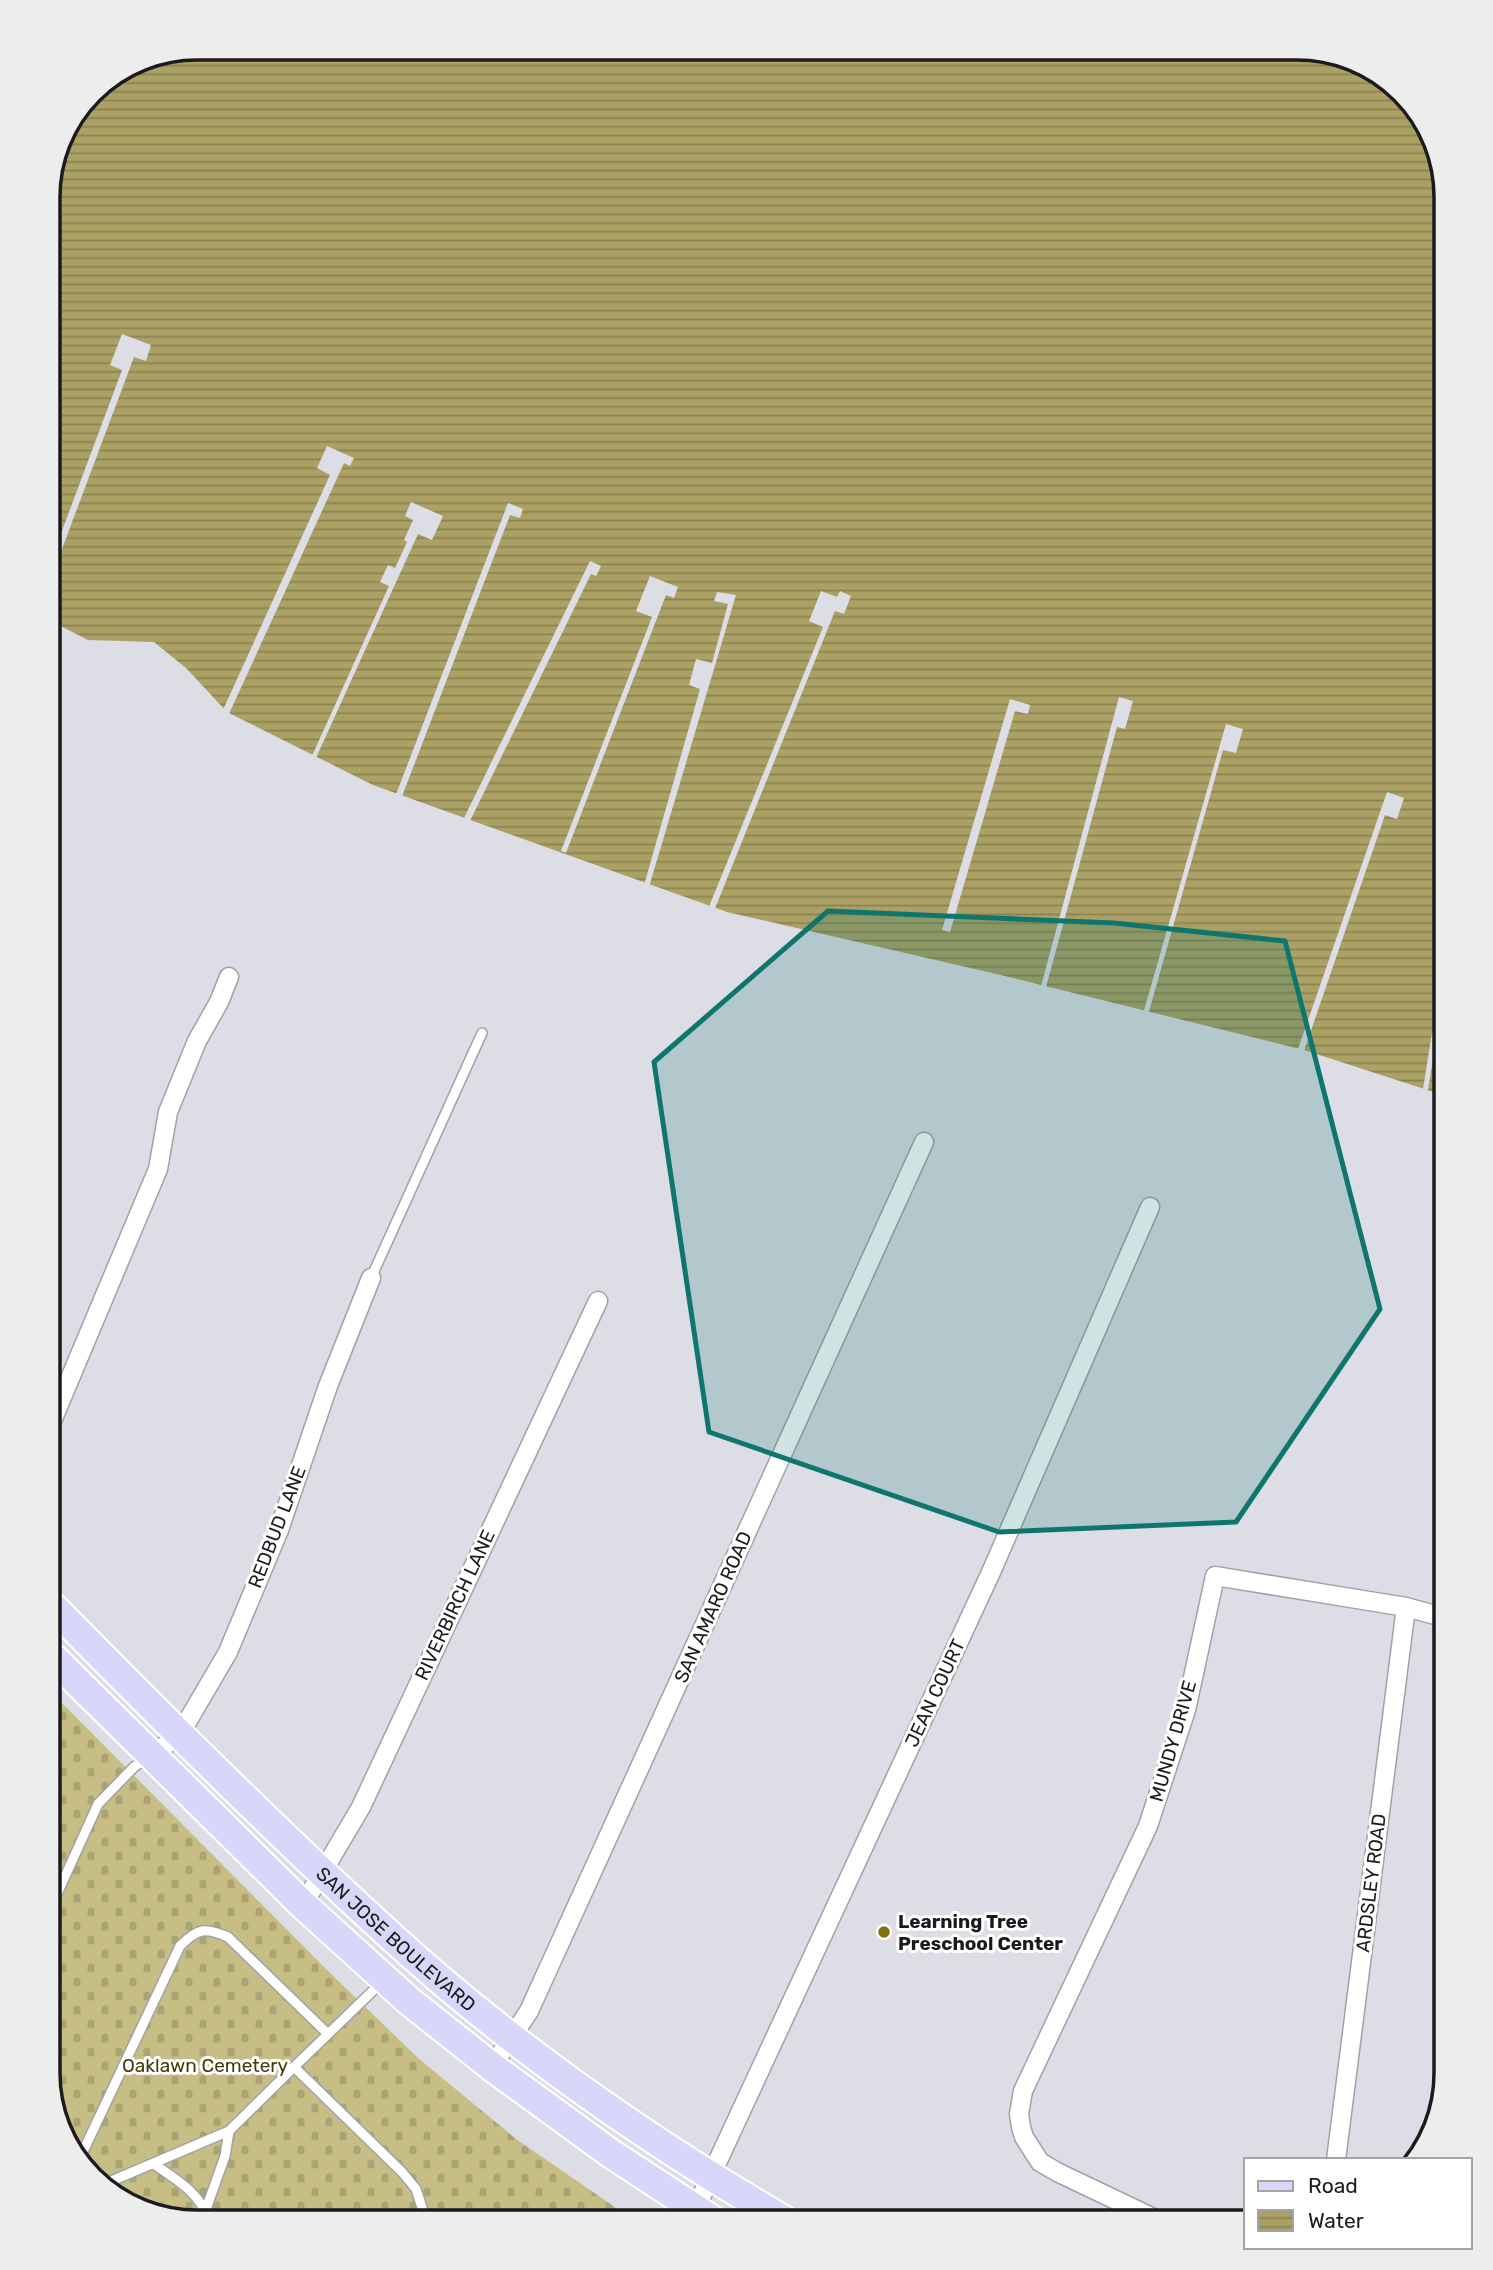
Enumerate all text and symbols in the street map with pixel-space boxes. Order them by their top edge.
street label: REDBUD LANE [243,1463,311,1591]
street label: RIVERBIRCH LANE [410,1526,500,1684]
street label: SAN AMARO ROAD [669,1528,757,1686]
street label: JEAN COURT [900,1635,970,1751]
street label: MUNDY DRIVE [1145,1678,1201,1804]
street label: ARDSLEY ROAD [1351,1812,1391,1954]
street label: SAN JOSE BOULEVARD [312,1862,481,2016]
place label: Learning Tree Preschool Center [898,1910,1063,1955]
marker: Learning Tree Preschool Center [876,1924,892,1940]
park label: Oaklawn Cemetery [122,2054,288,2077]
legend [1244,2158,1472,2249]
text: Road [1308,2173,1358,2198]
text: Water [1308,2208,1364,2233]

